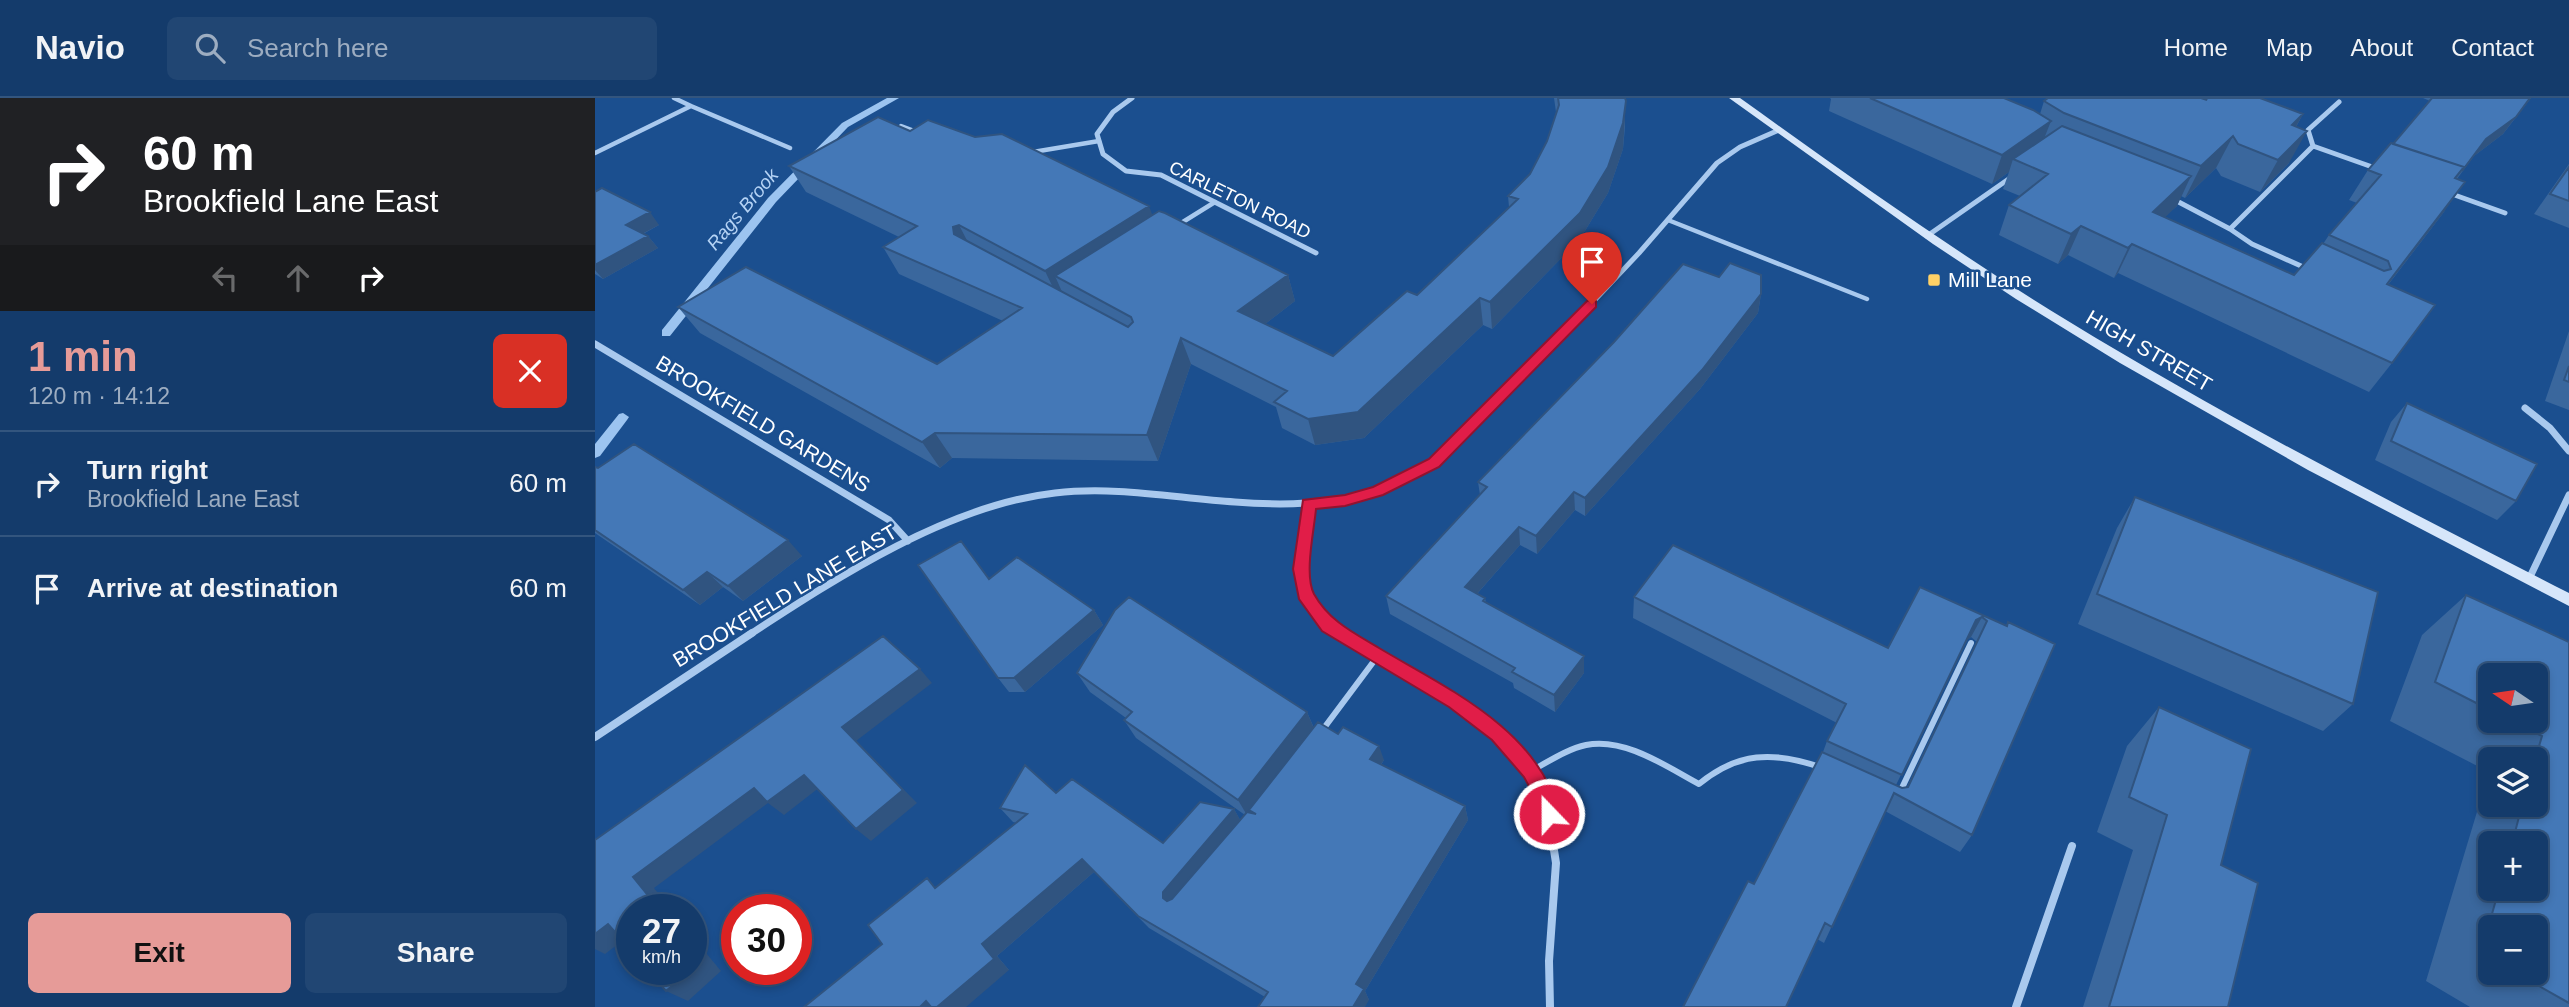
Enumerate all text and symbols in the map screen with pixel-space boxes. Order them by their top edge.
search box [167,17,657,80]
text: Navio [35,29,125,66]
icon: search [191,29,229,67]
text: Search here [247,33,389,63]
text: Home [2164,34,2228,61]
text: Map [2266,34,2313,61]
text: About [2351,34,2413,61]
text: Contact [2451,34,2534,61]
icon: right [28,126,119,217]
text: 60 m [143,126,255,180]
street label: CARLETON ROAD [1166,157,1314,243]
water label: Rags Brook [702,163,783,254]
text: Brookfield Lane East [143,183,438,219]
pin [1562,232,1622,304]
icon: arrive [1573,243,1611,281]
icon: left [206,259,244,297]
icon: ahead [279,259,317,297]
icon: right [352,259,390,297]
place label: Mill Lane [1948,268,2032,291]
marker: Mill Lane [1926,272,1942,288]
street label: HIGH STREET [2082,305,2216,396]
text: 1 min [28,333,138,380]
button: close [493,334,567,408]
street label: BROOKFIELD GARDENS [652,351,874,497]
text: 120 m · 14:12 [28,383,170,409]
text: Turn right [87,455,208,485]
icon: right [28,465,66,503]
text: 60 m [509,468,567,498]
text: Brookfield Lane East [87,486,299,512]
street label: BROOKFIELD LANE EAST [669,520,901,672]
icon: arrive [28,570,66,608]
text: Arrive at destination [87,573,338,603]
text: 60 m [509,573,567,603]
north arrow [2478,663,2548,733]
map controls [2478,663,2548,985]
button: layers [2478,747,2548,817]
position arrow [1512,777,1586,851]
button: + [2478,831,2548,901]
speed limit sign: 30 [721,894,812,985]
text: 27 [642,911,681,950]
button: Exit [28,913,291,993]
button: Share [305,913,567,993]
button: − [2478,915,2548,985]
text: km/h [642,947,681,967]

